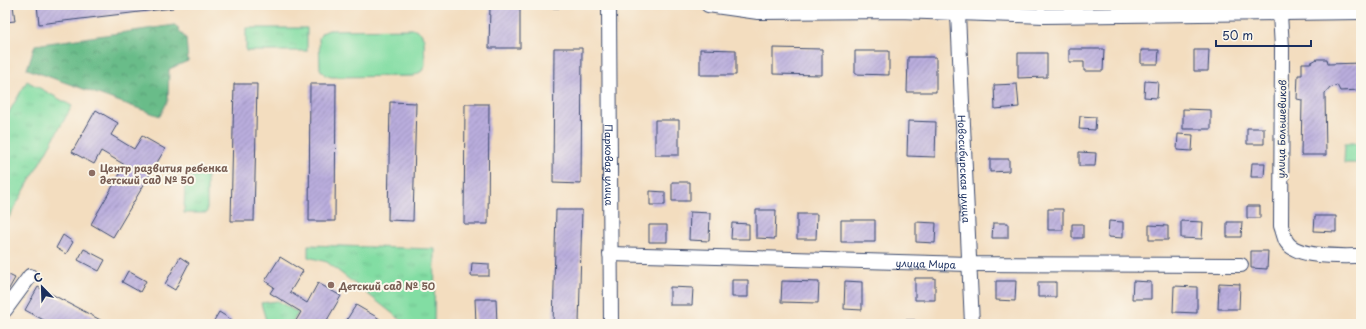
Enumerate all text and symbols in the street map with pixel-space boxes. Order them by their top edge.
scale bar [1216,22,1311,48]
text: 50 m [1222,26,1253,44]
street label: улица Большевиков [1273,79,1289,178]
street label: Новосибирская улица [955,114,975,224]
street label: Парковая улица [602,124,618,207]
place label: Центр развития ребенка детский сад № 50 [100,160,228,187]
marker: Центр развития ребенка детский сад № 50 [87,168,97,178]
street label: улица Мира [896,254,957,271]
north arrow [22,267,62,307]
text: С [31,268,45,287]
place label: Детский сад № 50 [338,278,435,293]
marker: Детский сад № 50 [326,280,336,290]

